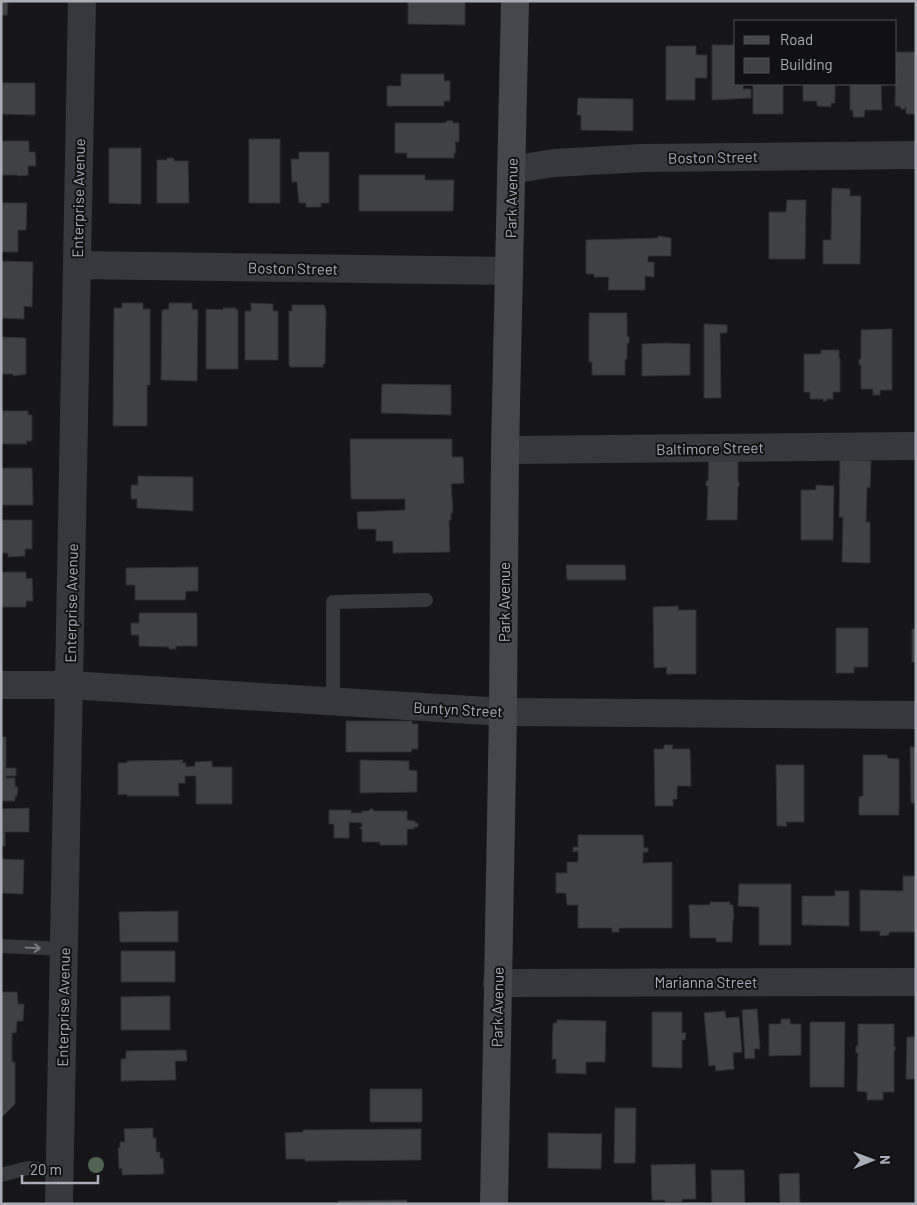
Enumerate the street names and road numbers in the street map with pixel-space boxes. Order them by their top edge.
street label: Enterprise Avenue [68,138,88,258]
street label: Boston Street [668,147,758,167]
street label: Park Avenue [501,158,521,238]
street label: Boston Street [248,258,338,278]
street label: Baltimore Street [656,438,764,458]
street label: Enterprise Avenue [61,543,81,663]
street label: Park Avenue [495,562,513,642]
street label: Buntyn Street [413,698,503,720]
street label: Enterprise Avenue [53,947,73,1067]
street label: Park Avenue [487,967,507,1047]
street label: Marianna Street [654,973,758,991]

